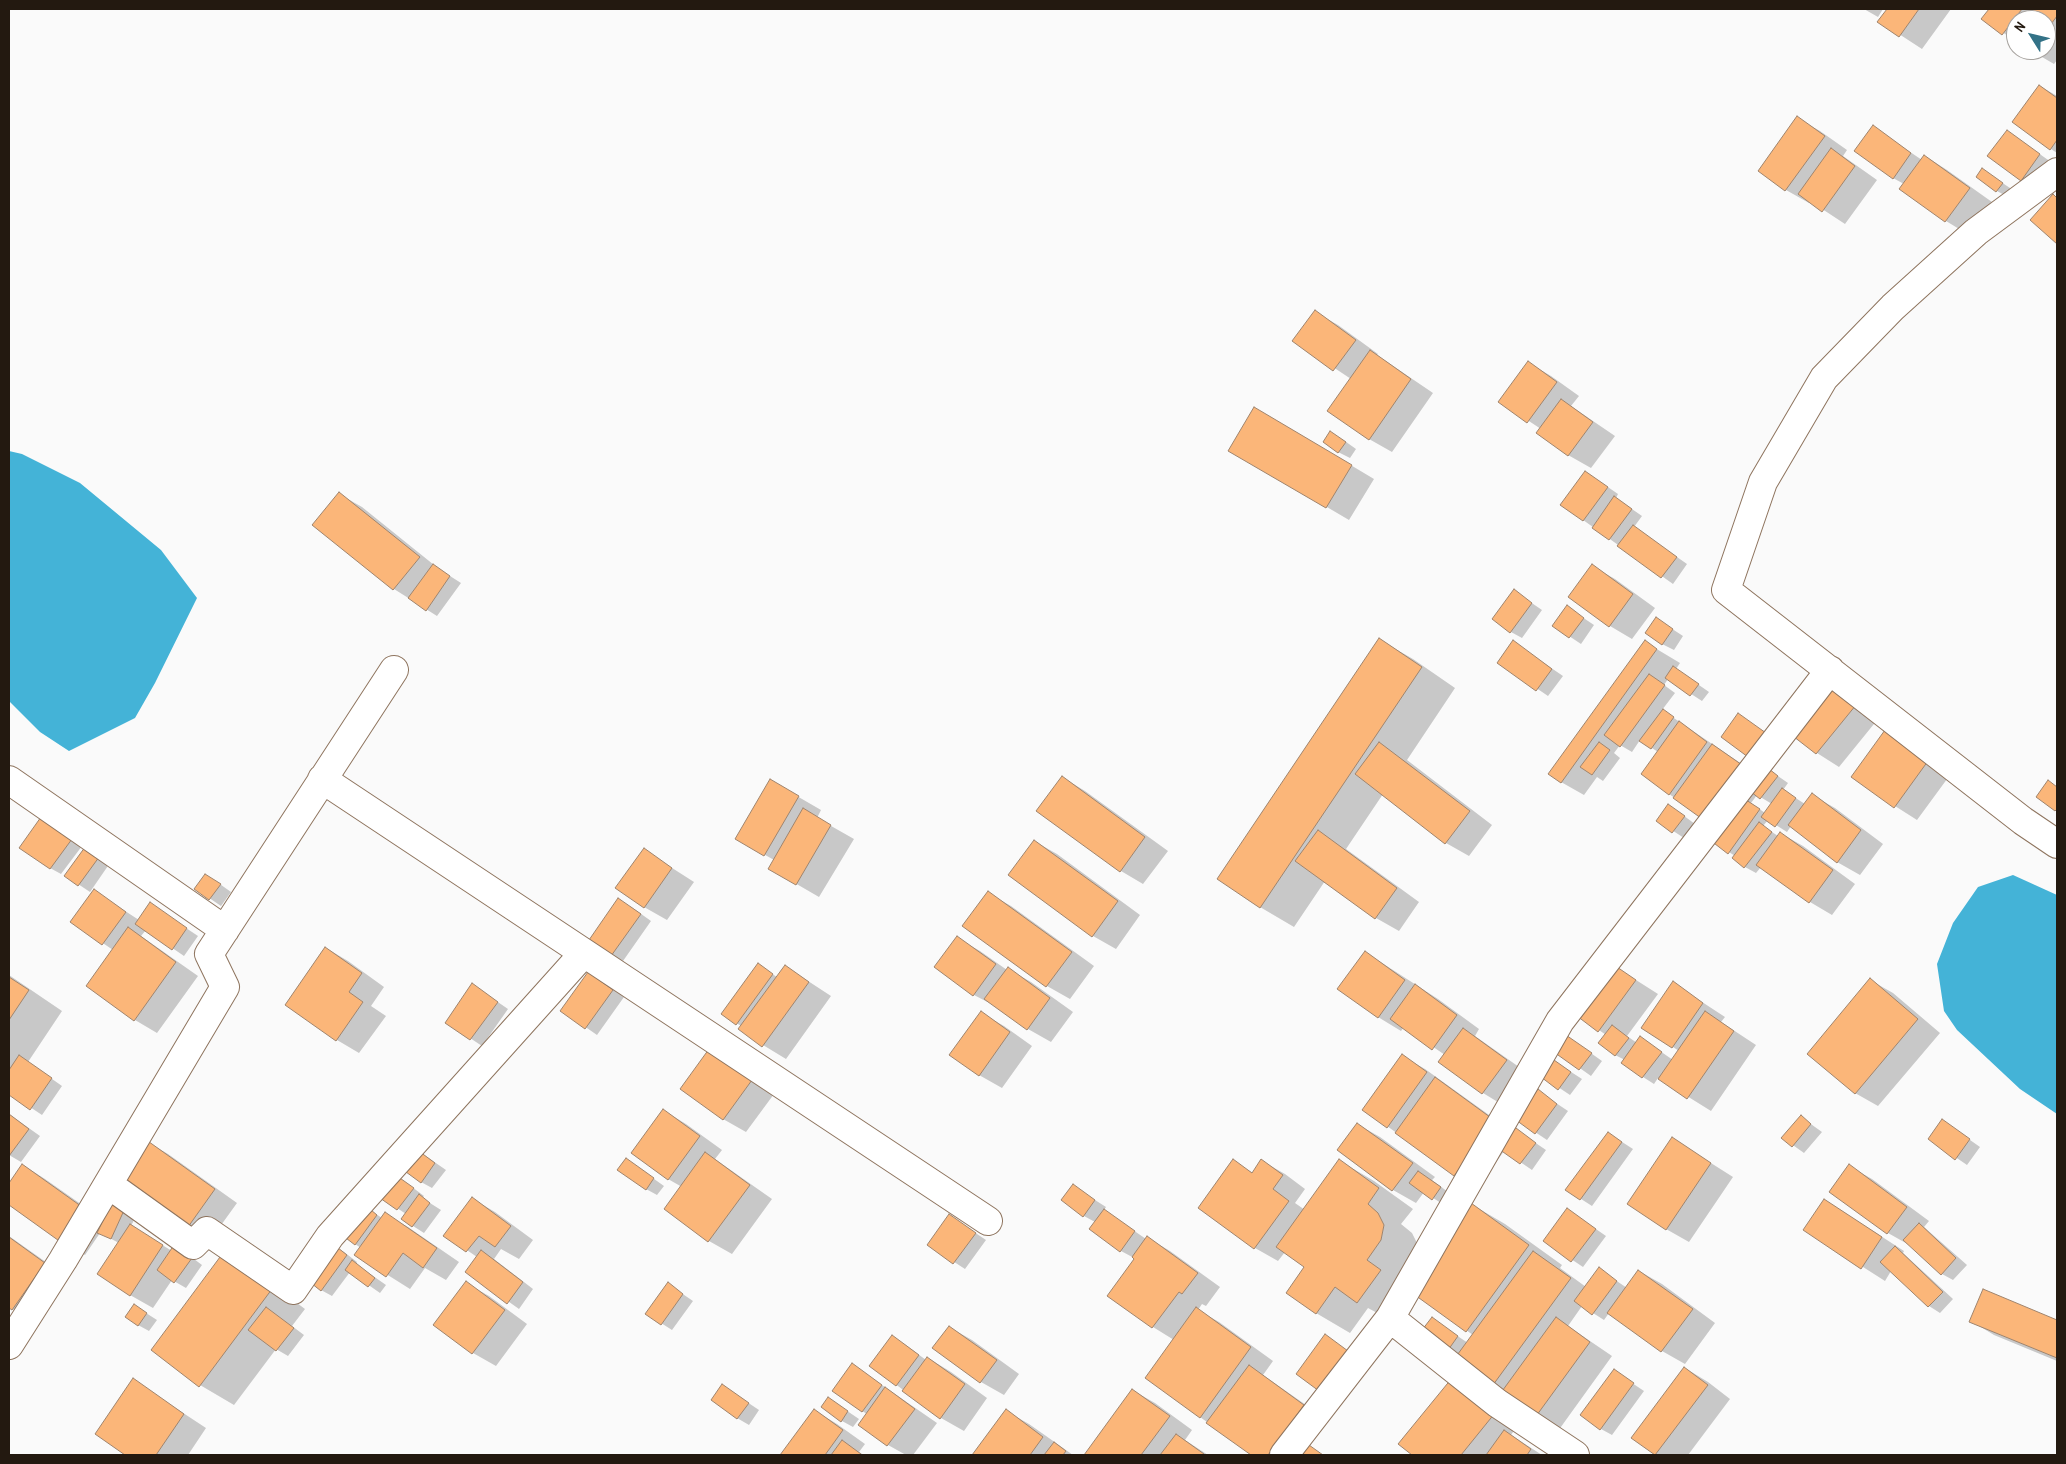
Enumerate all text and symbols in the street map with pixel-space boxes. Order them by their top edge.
north arrow [2006,10,2056,60]
text: N [2010,18,2029,35]

